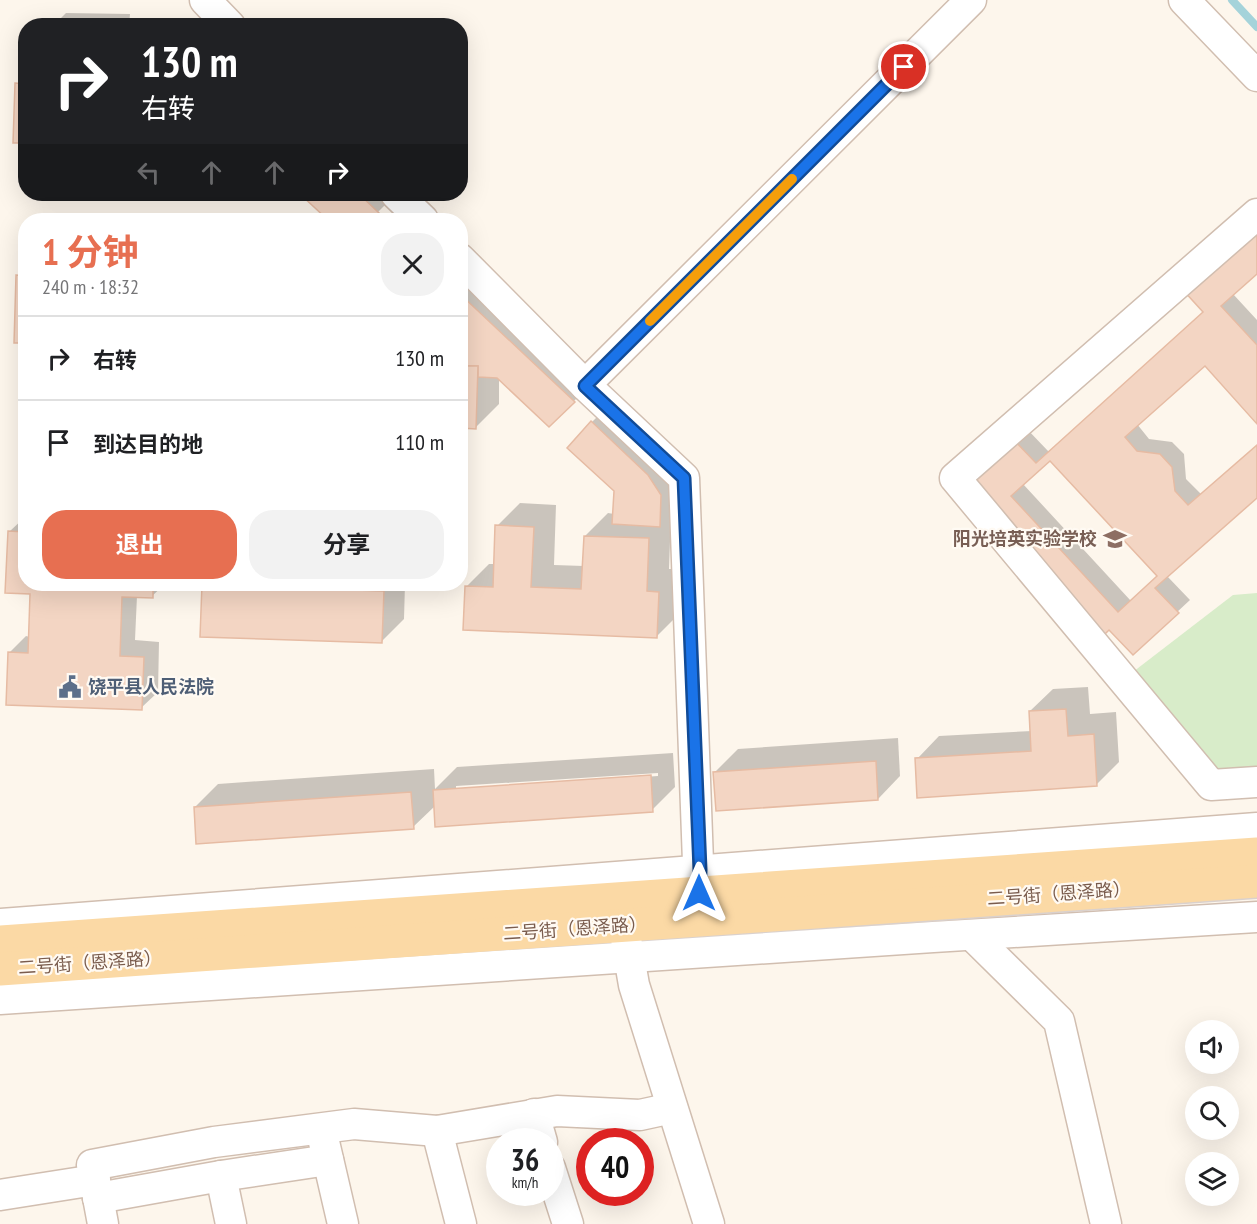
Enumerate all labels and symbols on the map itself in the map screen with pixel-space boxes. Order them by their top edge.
pin [878,41,929,92]
school or university icon: 阳光培英实验学校 [1102,526,1128,552]
place label: 阳光培英实验学校 [953,527,1097,550]
public building icon: 饶平县人民法院 [57,674,83,700]
place label: 饶平县人民法院 [88,675,214,698]
position arrow [667,861,731,925]
street label: 二号街（恩泽路） [986,877,1132,910]
street label: 二号街（恩泽路） [502,912,648,945]
street label: 二号街（恩泽路） [17,946,163,979]
speed limit sign: 40 [576,1128,654,1206]

